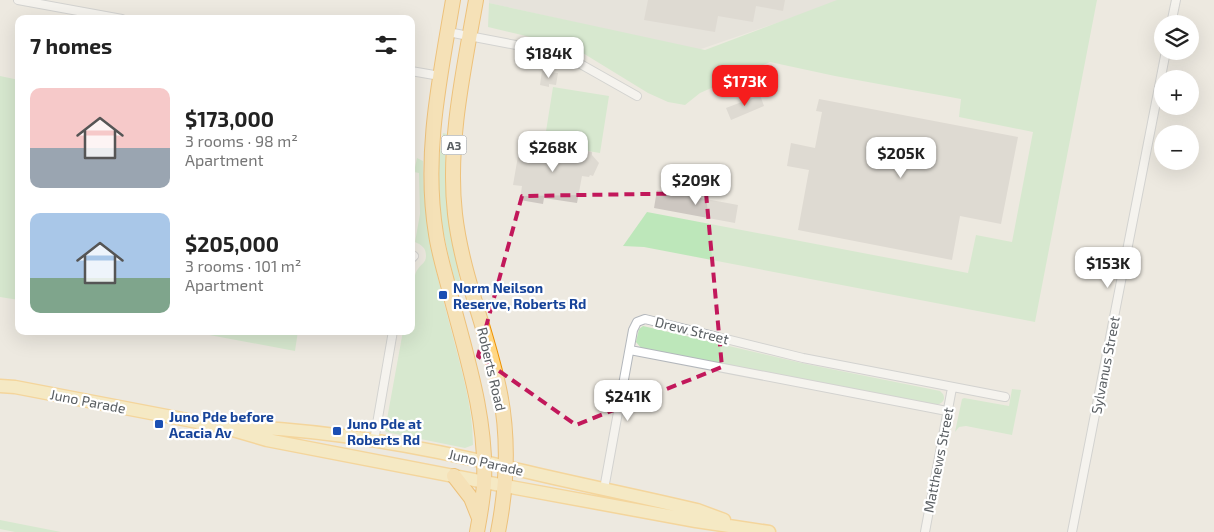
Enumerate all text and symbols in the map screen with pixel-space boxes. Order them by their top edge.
map controls [1154,15,1199,170]
button: layers [1154,15,1199,60]
icon: filters [372,31,400,59]
text: 7 homes [30,33,112,58]
pin: $184K [514,36,584,79]
text: $184K [526,43,572,62]
pin: $173K [710,64,780,107]
button: + [1154,70,1199,115]
text: $173K [723,71,767,90]
text: $173,000 [185,106,274,131]
icon: home [70,108,130,168]
button: − [1154,125,1199,170]
pin: $268K [518,130,588,173]
text: 3 rooms · 98 m² [185,131,298,150]
road number: A3 [442,136,466,154]
pin: $205K [866,136,936,179]
text: $268K [529,137,577,156]
text: $205K [877,143,925,162]
text: Apartment [185,150,264,169]
pin: $209K [661,164,731,206]
text: $209K [672,170,720,189]
text: $205,000 [185,231,279,256]
icon: home [70,233,130,293]
pin: $153K [1073,246,1143,289]
text: $153K [1086,253,1130,272]
text: 3 rooms · 101 m² [185,256,302,275]
text: Apartment [185,275,264,294]
place label: Norm Neilson Reserve, Roberts Rd [453,279,586,312]
marker: Norm Neilson Reserve, Roberts Rd [437,289,449,301]
street label: Drew Street [653,313,731,347]
street label: Sylvanus Street [1087,315,1123,415]
street label: Roberts Road [474,325,510,413]
pin: $241K [593,380,663,422]
street label: Juno Parade [49,385,127,417]
text: $241K [605,386,651,405]
street label: Matthews Street [919,406,957,514]
place label: Juno Pde before Acacia Av [169,408,274,441]
place label: Juno Pde at Roberts Rd [347,415,422,448]
marker: Juno Pde before Acacia Av [153,418,165,430]
marker: Juno Pde at Roberts Rd [331,425,343,437]
street label: Juno Parade [447,445,525,479]

